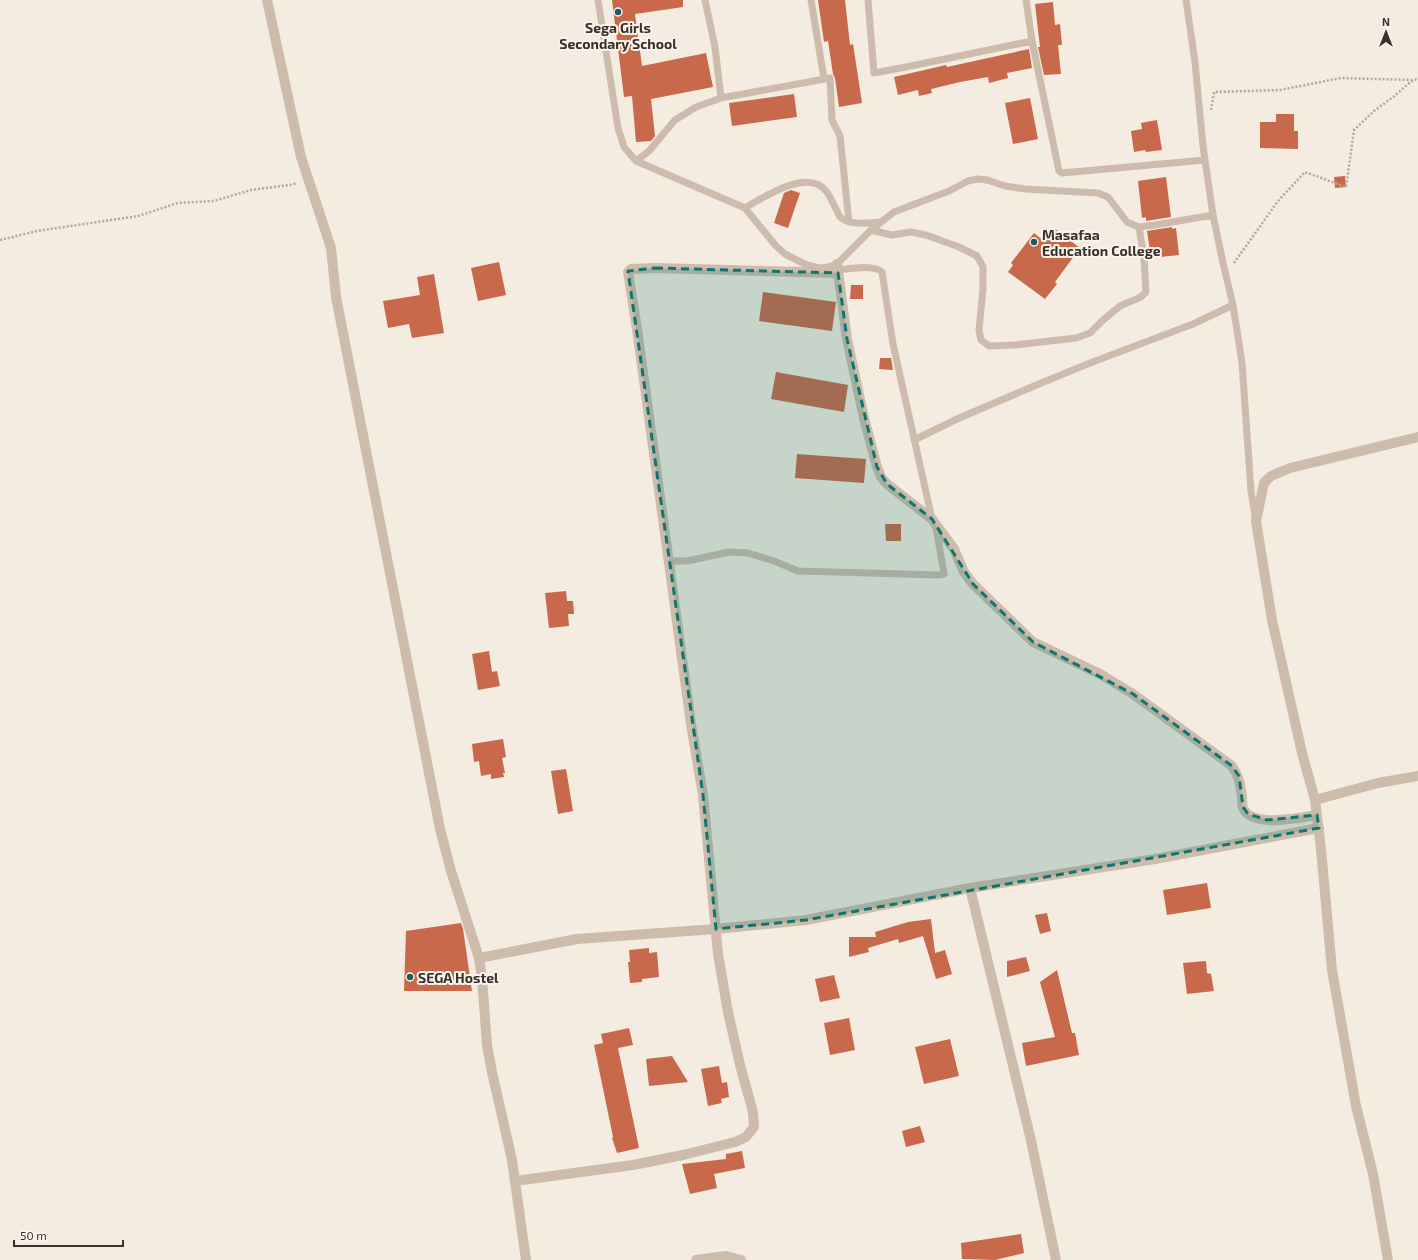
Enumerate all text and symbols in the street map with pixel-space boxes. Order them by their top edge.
marker: Sega Girls Secondary School [613,7,623,17]
north arrow [1366,12,1406,52]
text: N [1382,15,1390,28]
place label: Sega Girls Secondary School [559,19,677,52]
place label: Masafaa Education College [1042,226,1161,259]
marker: Masafaa Education College [1029,237,1039,247]
place label: SEGA Hostel [418,969,499,986]
marker: SEGA Hostel [405,972,415,982]
scale bar [14,1222,123,1248]
text: 50 m [20,1228,47,1242]

